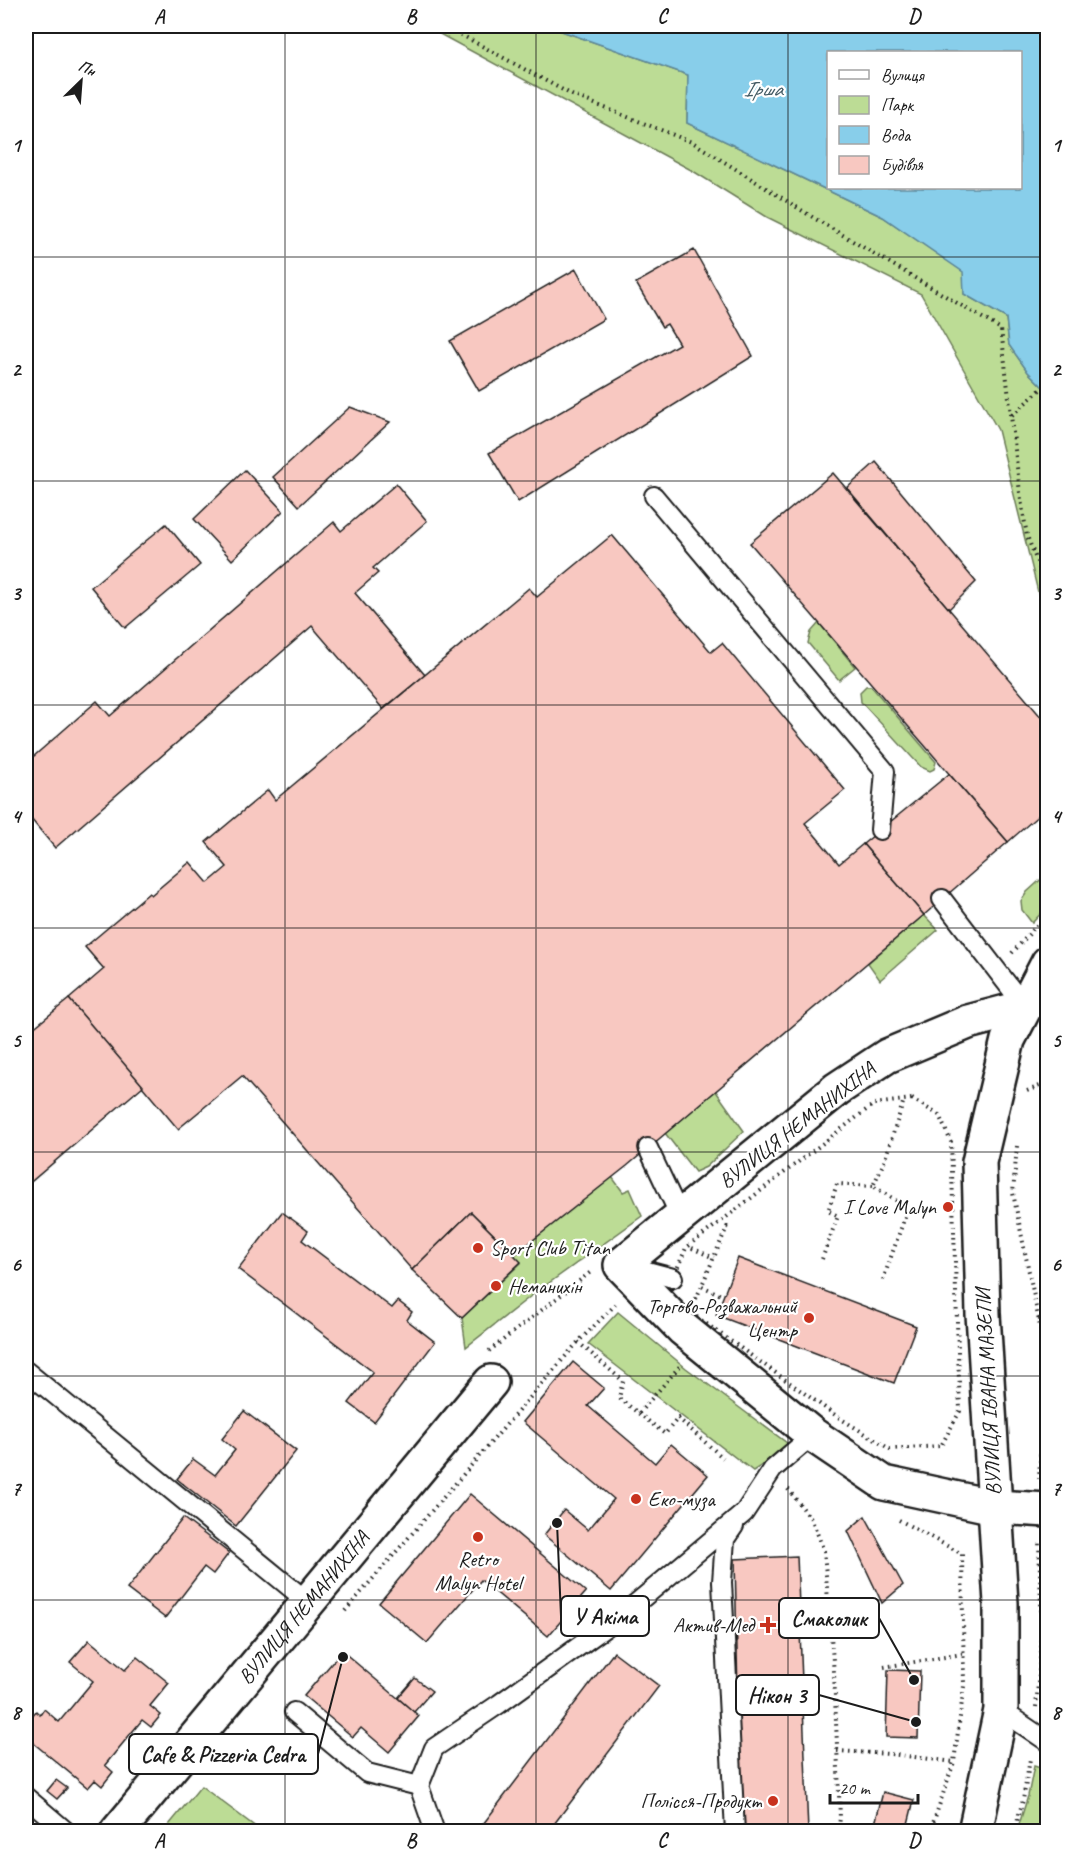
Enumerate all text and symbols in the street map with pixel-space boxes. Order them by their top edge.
text: A [154,4,166,29]
text: B [406,4,418,29]
text: C [657,4,669,29]
text: D [908,4,922,29]
north arrow [51,51,111,111]
legend [827,51,1022,189]
text: Пн [75,56,100,81]
text: Вулиця [881,64,925,86]
water label: Ірша [744,75,785,103]
text: Парк [881,94,915,116]
text: Вода [881,124,912,146]
text: 1 [12,133,23,158]
text: 1 [1052,133,1063,158]
text: Будівля [881,154,924,176]
text: 2 [12,357,23,382]
text: 2 [1052,357,1063,382]
text: 3 [12,581,23,606]
text: 3 [1052,581,1063,606]
text: 4 [12,804,24,829]
text: 4 [1052,804,1064,829]
text: 5 [12,1028,23,1053]
text: 5 [1052,1028,1063,1053]
street label: ВУЛИЦЯ НЕМАНИХІНА [714,1055,881,1194]
place label: I Love Malyn [843,1194,937,1220]
marker: I Love Malyn [941,1200,955,1214]
place label: Sport Club Titan [490,1235,610,1261]
marker: Sport Club Titan [471,1241,485,1255]
text: 6 [11,1252,22,1277]
text: 6 [1051,1252,1062,1277]
place label: Неманихін [508,1273,583,1299]
marker: Неманихін [489,1279,503,1293]
street label: ВУЛИЦЯ ІВАНА МАЗЕПИ [969,1284,1006,1496]
place label: Торгово-Розважальний Центр [647,1293,799,1343]
marker: Торгово-Розважальний Центр [802,1311,816,1325]
text: 7 [12,1476,23,1501]
text: 7 [1052,1476,1063,1501]
place label: Еко-муза [648,1486,716,1512]
marker: Еко-муза [629,1492,643,1506]
street label: ВУЛИЦЯ НЕМАНИХІНА [233,1524,376,1689]
marker: Retro Malyn Hotel [471,1530,485,1544]
place label: Retro Malyn Hotel [435,1546,525,1596]
callout: У Акіма [561,1596,649,1636]
callout: Смаколик [779,1598,879,1638]
text: У Акіма [573,1603,639,1631]
text: Смаколик [791,1605,869,1633]
place label: Актив-Мед [673,1612,757,1638]
marker: Актив-Мед [759,1616,777,1634]
callout: Нікон 3 [736,1675,819,1715]
text: Нікон 3 [748,1682,808,1710]
text: 8 [12,1700,24,1725]
text: 8 [1052,1700,1064,1725]
callout: Cafe & Pizzeria Cedra [129,1734,318,1774]
text: Cafe & Pizzeria Cedra [141,1741,307,1769]
scale bar [830,1767,918,1805]
text: 20 m [839,1777,872,1799]
place label: Полісся-Продукт [640,1788,762,1814]
marker: Полісся-Продукт [766,1794,780,1808]
text: A [154,1828,166,1853]
text: B [406,1828,418,1853]
text: C [657,1828,669,1853]
text: D [908,1828,922,1853]

